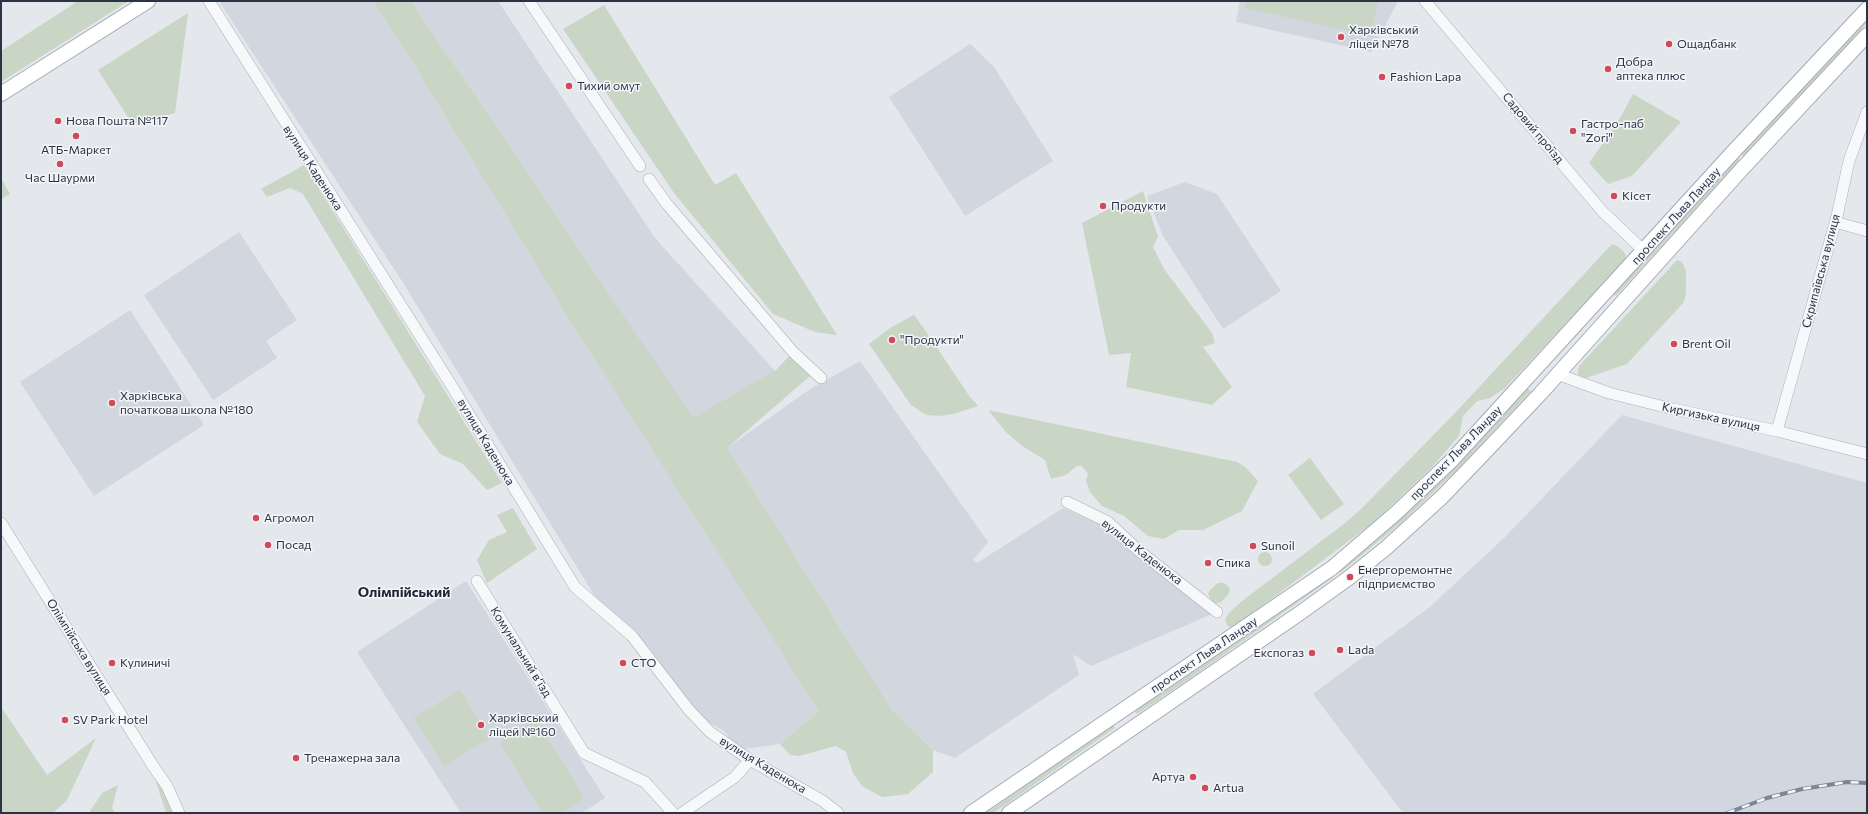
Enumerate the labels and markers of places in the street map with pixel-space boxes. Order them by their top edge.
place label: Харківський ліцей №78 [1349,23,1419,51]
marker: Харківський ліцей №78 [1336,32,1346,42]
place label: Ощадбанк [1677,37,1737,51]
marker: Ощадбанк [1664,39,1674,49]
place label: Добра аптека плюс [1616,55,1685,83]
marker: Добра аптека плюс [1603,64,1613,74]
place label: Fashion Lapa [1390,70,1461,84]
marker: Fashion Lapa [1377,72,1387,82]
place label: Тихий омут [577,79,640,93]
marker: Тихий омут [564,81,574,91]
place label: Нова Пошта №117 [66,114,168,128]
marker: Нова Пошта №117 [53,116,63,126]
place label: Гастро-паб "Zori" [1581,117,1644,145]
marker: Гастро-паб "Zori" [1568,126,1578,136]
marker: АТБ-Маркет [71,131,81,141]
place label: АТБ-Маркет [41,143,111,157]
marker: Час Шаурми [55,159,65,169]
place label: Час Шаурми [25,171,95,185]
place label: Кісет [1622,189,1651,203]
marker: Кісет [1609,191,1619,201]
place label: Продукти [1111,199,1166,213]
marker: Продукти [1098,201,1108,211]
place label: "Продукти" [900,333,964,347]
marker: "Продукти" [887,335,897,345]
place label: Brent Oil [1682,337,1731,351]
marker: Brent Oil [1669,339,1679,349]
place label: Харківська початкова школа №180 [120,389,253,417]
marker: Харківська початкова школа №180 [107,398,117,408]
place label: Агромол [264,511,314,525]
marker: Агромол [251,513,261,523]
place label: Посад [276,538,311,552]
place label: Sunoil [1261,539,1295,553]
marker: Посад [263,540,273,550]
marker: Sunoil [1248,541,1258,551]
place label: Спика [1216,556,1251,570]
marker: Спика [1203,558,1213,568]
place label: Енергоремонтне підприємство [1358,563,1452,591]
marker: Енергоремонтне підприємство [1345,572,1355,582]
place label: Lada [1348,643,1374,657]
marker: Lada [1335,645,1345,655]
place label: Експогаз [1254,646,1304,660]
marker: Експогаз [1307,648,1317,658]
place label: Кулиничі [120,656,170,670]
place label: СТО [631,656,656,670]
marker: Кулиничі [107,658,117,668]
marker: СТО [618,658,628,668]
place label: Харківський ліцей №160 [489,711,559,739]
place label: SV Park Hotel [73,713,148,727]
marker: SV Park Hotel [60,715,70,725]
marker: Харківський ліцей №160 [476,720,486,730]
place label: Тренажерна зала [304,751,400,765]
marker: Тренажерна зала [291,753,301,763]
place label: Артуа [1152,770,1185,784]
marker: Артуа [1188,772,1198,782]
place label: Artua [1213,781,1244,795]
marker: Artua [1200,783,1210,793]

